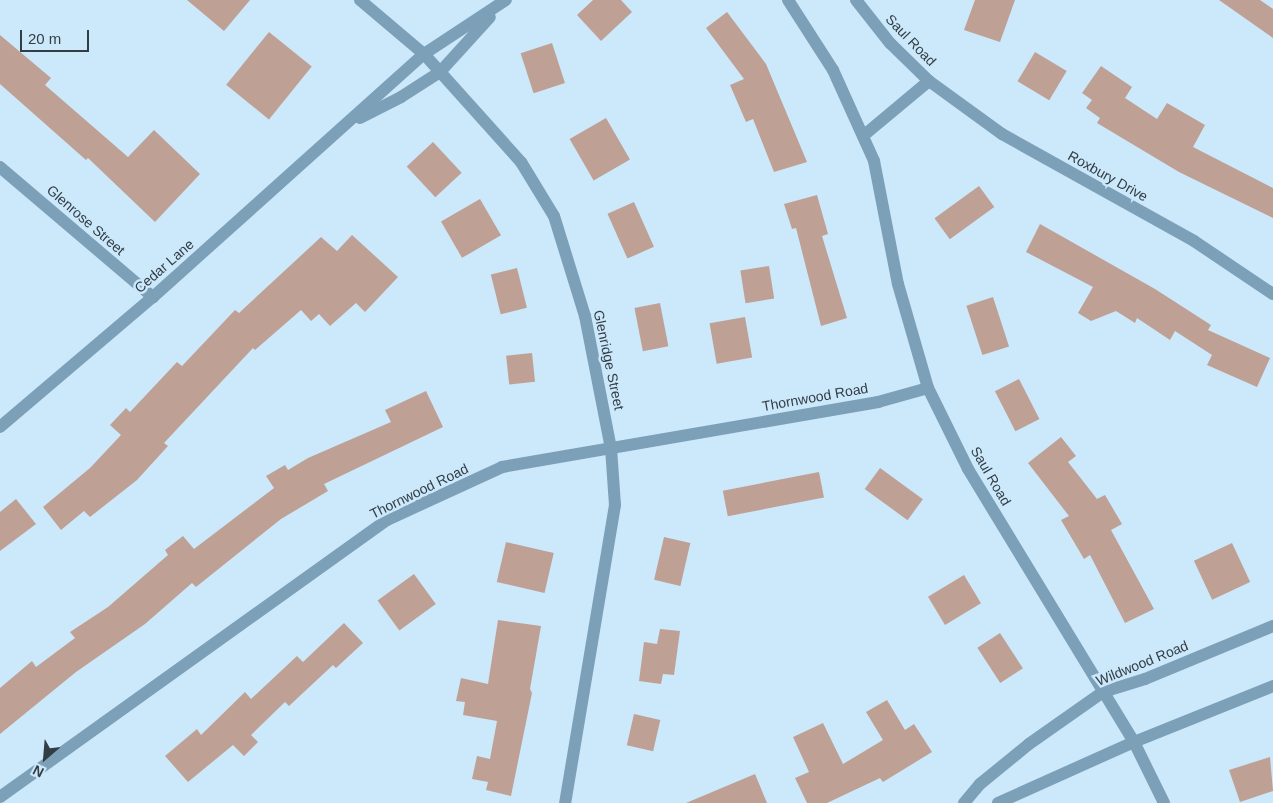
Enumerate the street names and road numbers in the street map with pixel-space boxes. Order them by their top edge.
street label: Saul Road [882,11,940,69]
street label: Roxbury Drive [1065,147,1151,205]
street label: Glenrose Street [43,181,129,259]
street label: Cedar Lane [131,236,197,296]
street label: Glenridge Street [590,308,628,412]
street label: Thornwood Road [761,379,869,415]
street label: Saul Road [967,443,1015,509]
street label: Thornwood Road [367,460,471,522]
street label: Wildwood Road [1093,637,1191,689]

